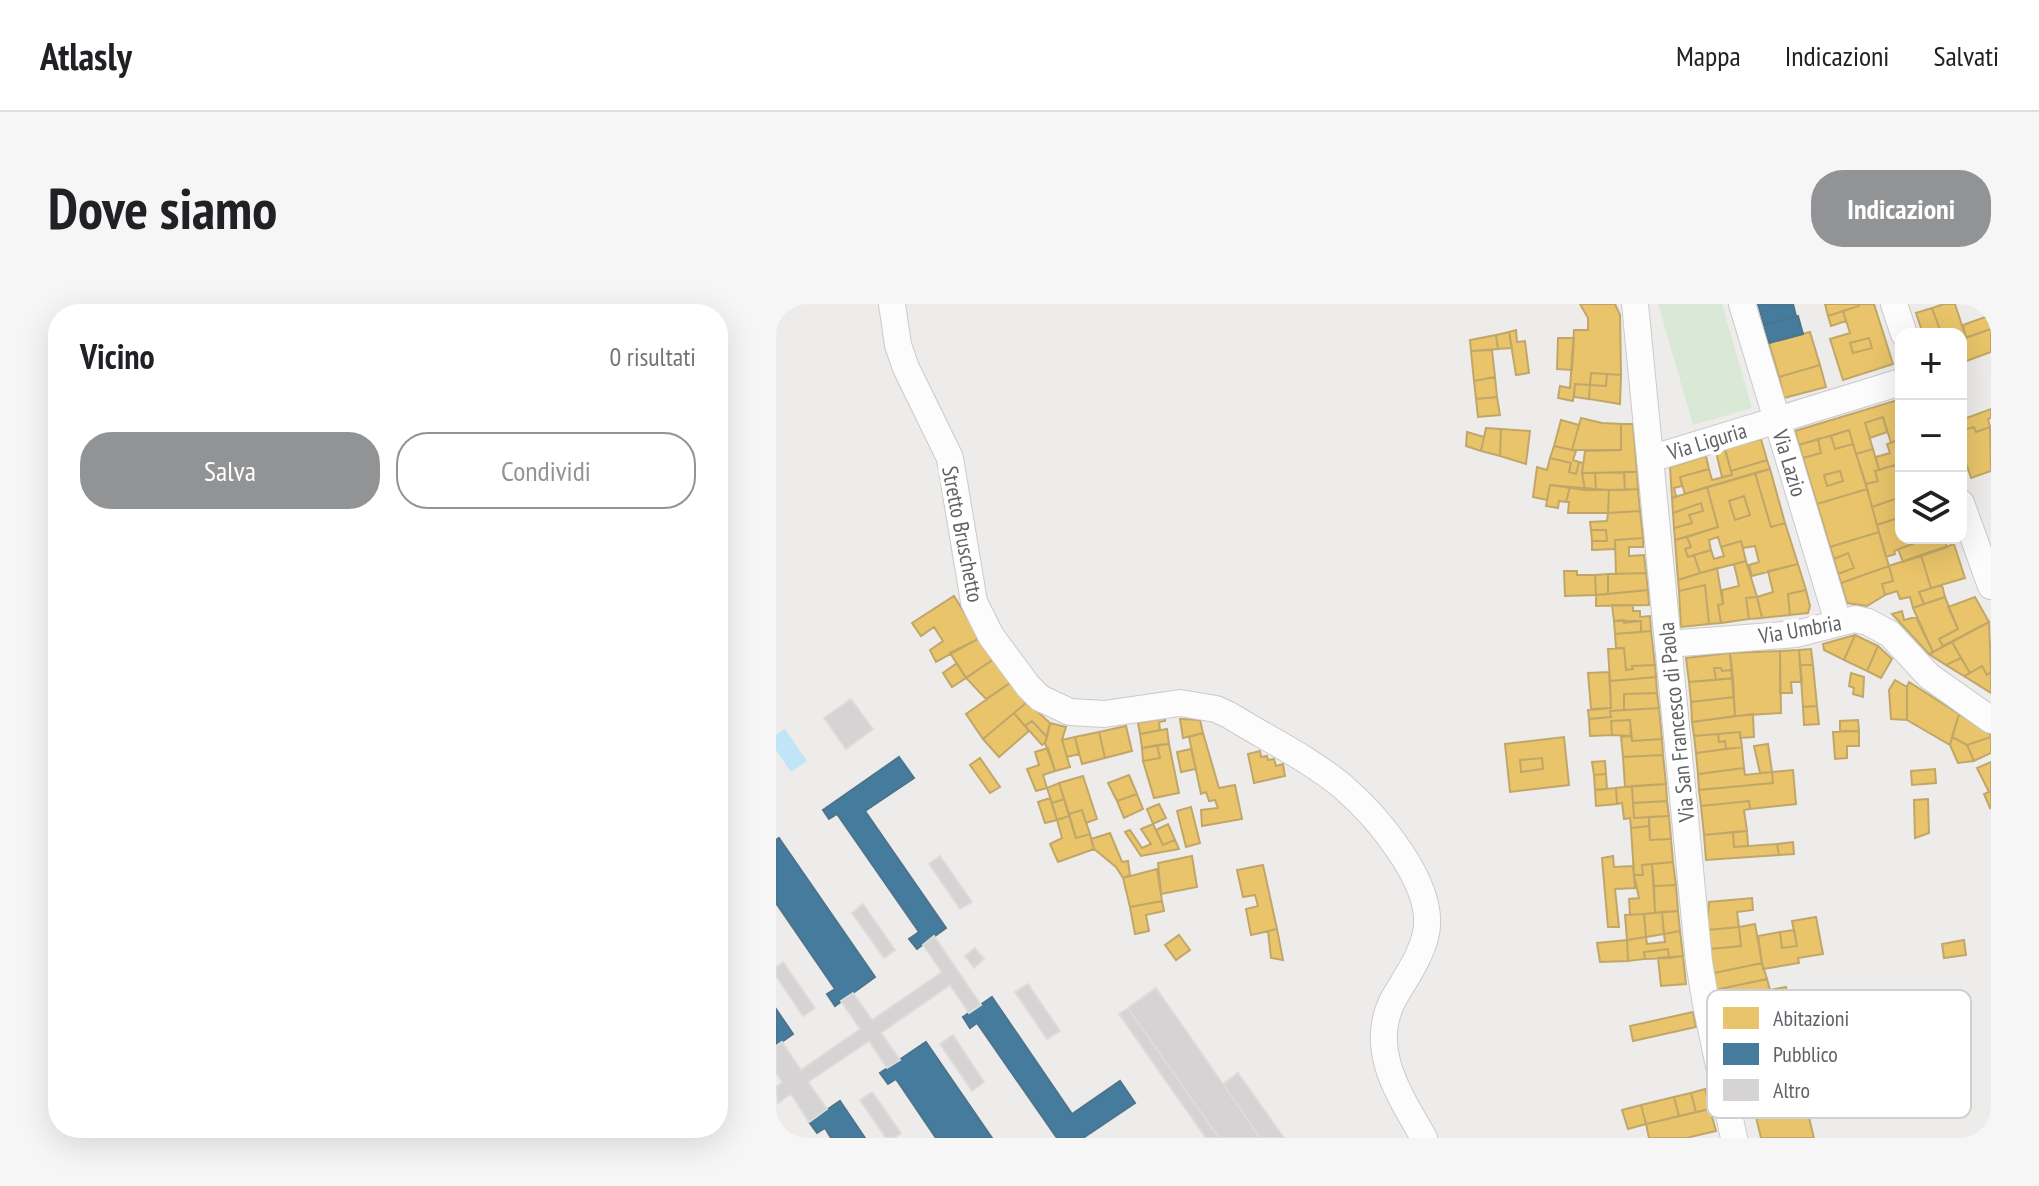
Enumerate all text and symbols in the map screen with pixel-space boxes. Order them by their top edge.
text: Atlasly [40,31,132,80]
text: Mappa [1676,37,1741,74]
text: Indicazioni [1785,37,1889,74]
text: Salvati [1933,37,1999,74]
button: Indicazioni [1811,170,1991,247]
text: Dove siamo [48,172,277,244]
map controls [1895,328,1967,544]
button: + [1895,328,1967,400]
text: Vicino [80,334,155,378]
text: 0 risultati [610,340,696,373]
button: − [1895,400,1967,472]
street label: Via Liguria [1663,416,1750,467]
street label: Via Lazio [1766,425,1813,500]
button: Salva [80,432,380,509]
button: Condividi [396,432,696,509]
street label: Stretto Bruschetto [936,464,990,604]
button: layers [1895,472,1967,544]
street label: Via Umbria [1756,608,1843,650]
street label: Via San Francesco di Paola [1652,621,1701,824]
legend [1707,990,1971,1118]
text: Abitazioni [1773,1004,1849,1032]
text: Pubblico [1773,1040,1838,1068]
text: Altro [1773,1076,1810,1104]

